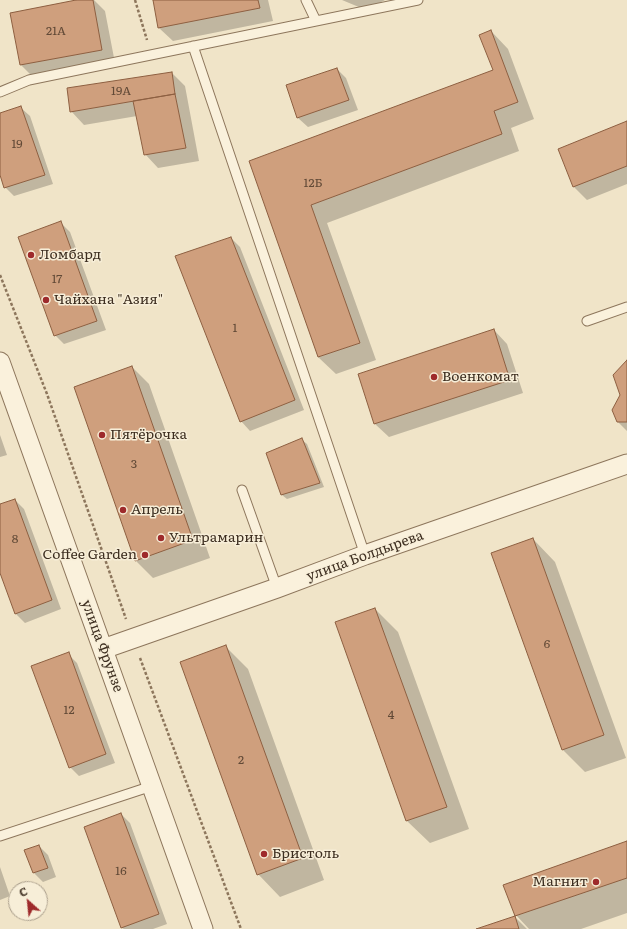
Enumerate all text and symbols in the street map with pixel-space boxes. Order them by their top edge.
house number: 21А [46,24,66,38]
house number: 19А [111,84,131,98]
house number: 19 [11,137,23,151]
house number: 12Б [304,176,322,190]
place label: Ломбард [39,247,101,263]
marker: Ломбард [26,250,36,260]
house number: 17 [52,272,62,286]
place label: Чайхана "Азия" [54,292,163,308]
marker: Чайхана "Азия" [41,295,51,305]
house number: 1 [233,321,237,335]
place label: Военкомат [442,369,519,385]
marker: Военкомат [429,372,439,382]
place label: Пятёрочка [110,427,187,443]
marker: Пятёрочка [97,430,107,440]
house number: 3 [131,457,137,471]
place label: Апрель [131,502,183,518]
marker: Апрель [118,505,128,515]
street label: улица Болдырева [304,527,426,585]
place label: Ультрамарин [169,530,263,546]
house number: 8 [12,532,18,546]
marker: Ультрамарин [156,533,166,543]
place label: Coffee Garden [43,547,137,563]
marker: Coffee Garden [140,550,150,560]
street label: улица Фрунзе [77,597,127,695]
house number: 6 [544,637,550,651]
house number: 12 [64,703,74,717]
house number: 4 [388,708,394,722]
house number: 2 [238,753,244,767]
place label: Бристоль [272,846,339,862]
marker: Бристоль [259,849,269,859]
house number: 16 [115,864,127,878]
place label: Магнит [532,874,588,890]
marker: Магнит [591,877,601,887]
north arrow [8,881,48,921]
text: С [16,882,30,900]

